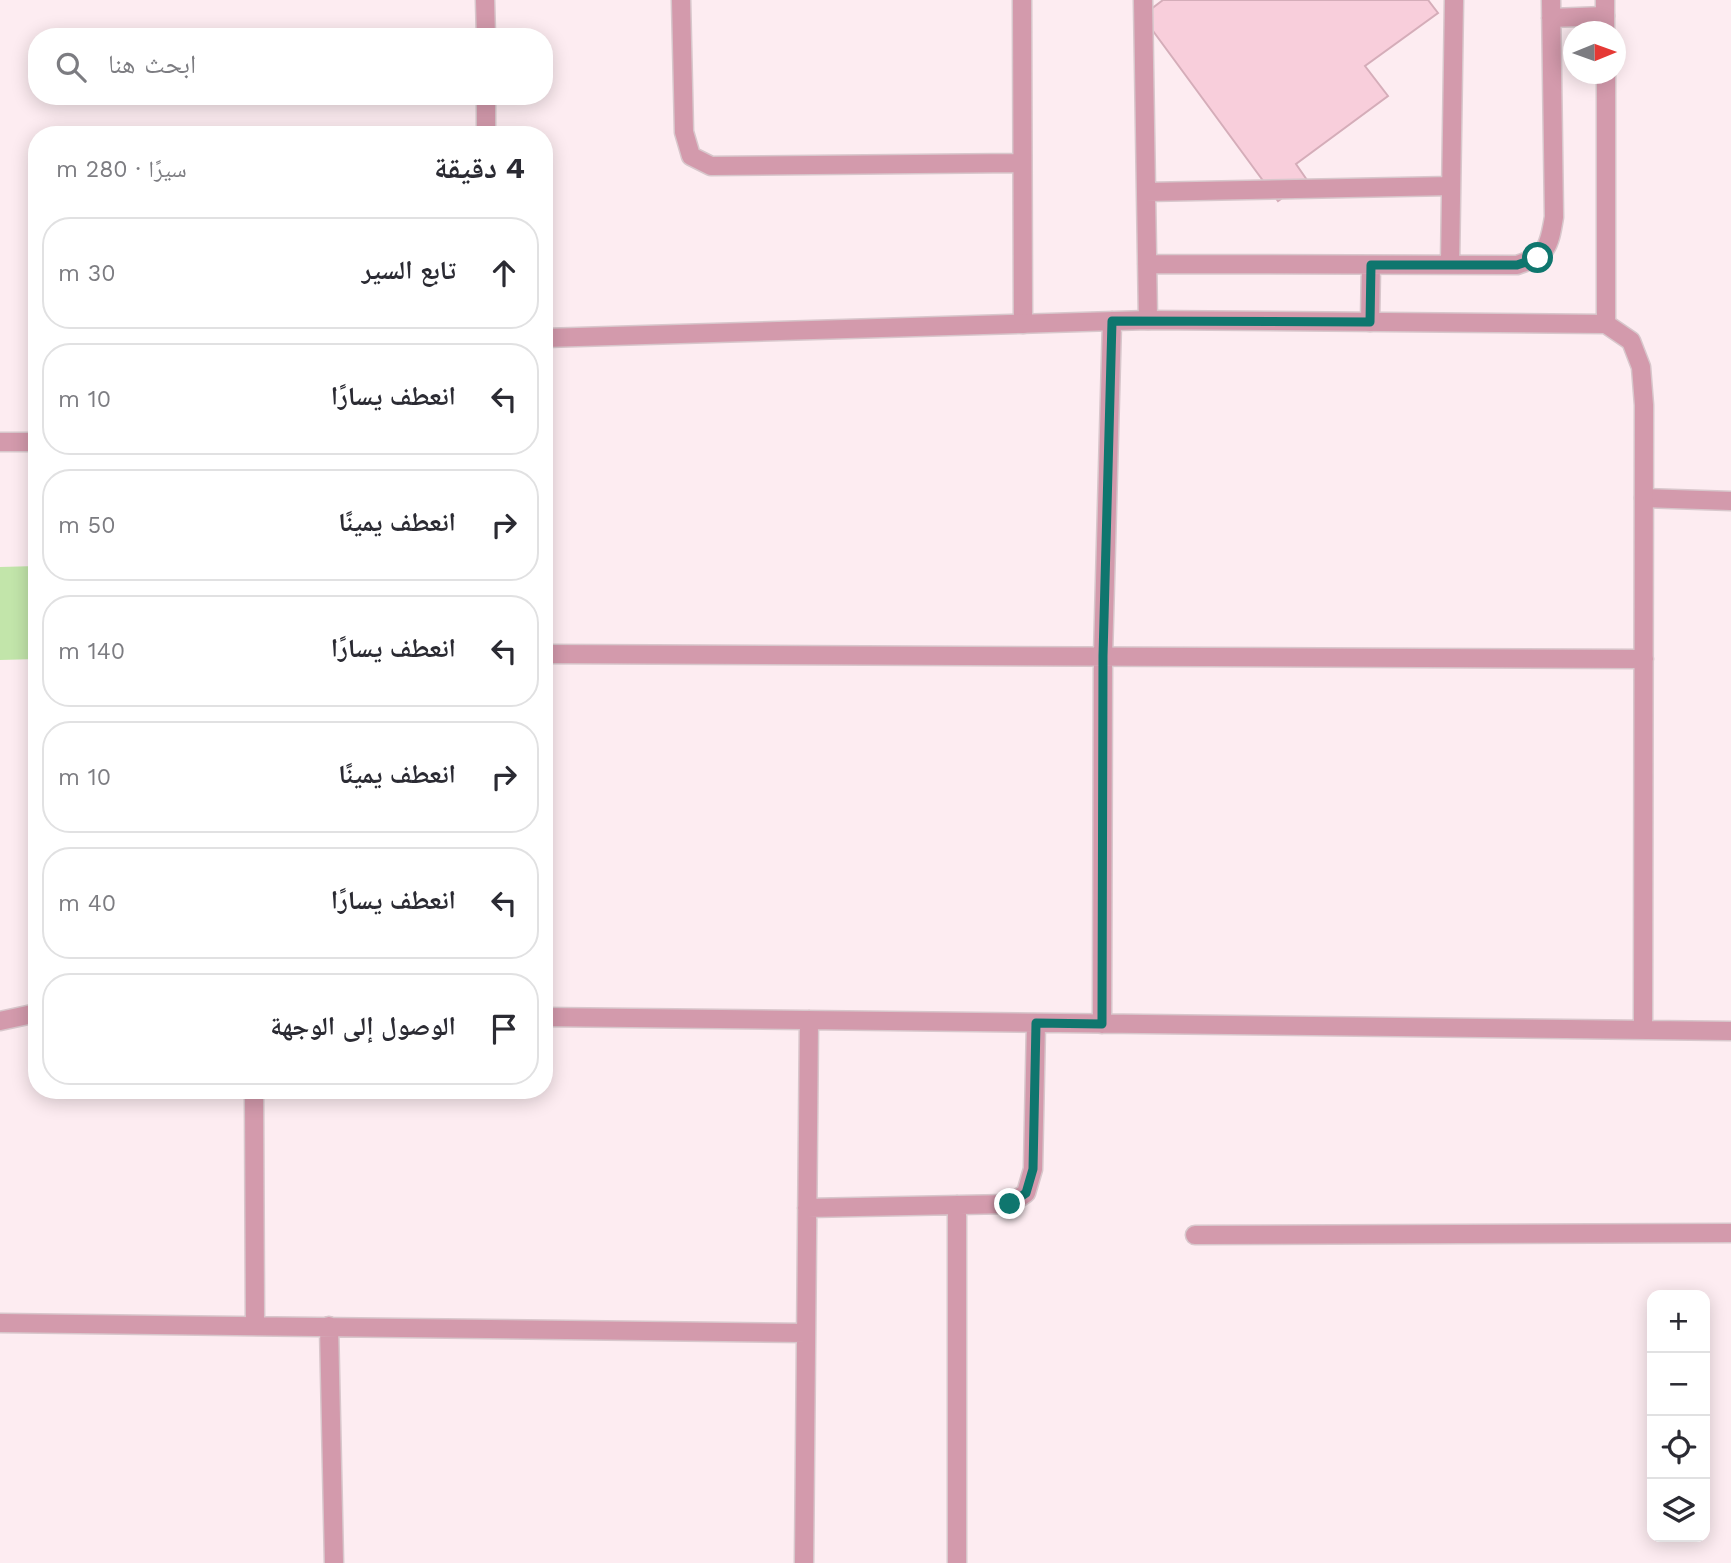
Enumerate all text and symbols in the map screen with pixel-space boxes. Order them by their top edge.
north arrow [1563,21,1626,84]
search box [28,28,553,105]
icon: search [52,48,90,86]
text: ابحث هنا [108,49,196,79]
text: 4 دقيقة [434,150,525,185]
text: سيرًا · 280 m [56,156,187,183]
route start [1522,242,1553,273]
icon: ahead [485,254,523,292]
text: تابع السير [362,255,456,285]
text: 30 m [58,260,115,287]
icon: left [485,380,523,418]
text: انعطف يسارًا [331,381,456,411]
text: 10 m [58,386,111,413]
icon: right [485,506,523,544]
text: انعطف يمينًا [338,507,456,537]
text: 50 m [58,512,115,539]
icon: left [485,632,523,670]
text: انعطف يسارًا [331,633,456,663]
text: 140 m [58,638,125,665]
icon: right [485,758,523,796]
text: انعطف يمينًا [338,759,456,789]
text: 10 m [58,764,111,791]
icon: left [485,884,523,922]
text: انعطف يسارًا [331,885,456,915]
text: 40 m [58,890,116,917]
icon: arrive [485,1010,523,1048]
text: الوصول إلى الوجهة [270,1011,456,1041]
route end [994,1188,1025,1219]
map controls [1647,1290,1710,1542]
button: + [1647,1290,1710,1353]
button: − [1647,1353,1710,1416]
button: locate [1647,1416,1710,1479]
button: layers [1647,1479,1710,1542]

